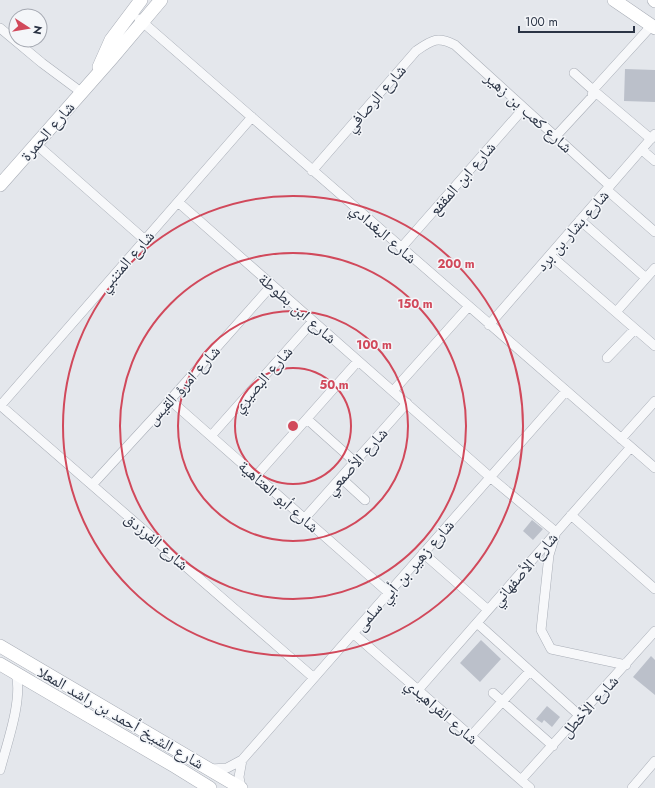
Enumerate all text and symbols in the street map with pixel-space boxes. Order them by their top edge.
north arrow [8,8,48,48]
scale bar [519,8,634,34]
text: 100 m [525,13,558,31]
text: N [29,24,47,36]
street label: شارع الرصافي [339,59,412,138]
street label: شارع كعب بن زهير [479,66,578,158]
street label: شارع الحمرة [15,96,80,166]
street label: شارع ابن المقفع [424,136,501,220]
street label: شارع بشار بن برد [530,185,614,276]
street label: شارع البغدادي [345,198,422,270]
street label: شارع المتنبي [93,225,161,298]
text: 200 m [437,255,475,273]
street label: شارع ابن بطوطة [253,268,342,349]
text: 150 m [397,295,433,313]
text: 100 m [356,336,392,354]
street label: شارع امرؤ القيس [141,340,226,430]
street label: شارع البصيري [227,341,299,418]
text: 50 m [319,376,349,394]
centre of rings [286,419,300,433]
street label: شارع الأصمعي [320,422,394,501]
street label: شارع أبو العتاهية [233,455,324,538]
street label: شارع الفرزدق [120,507,194,576]
street label: شارع زهير بن أبي سلمى [349,515,460,637]
street label: شارع الأصفهاني [486,527,564,612]
street label: شارع الشيخ أحمد بن راشد المعلا [33,660,208,775]
street label: شارع الأخطل [555,670,624,743]
street label: شارع الفراهيدي [399,673,483,750]

